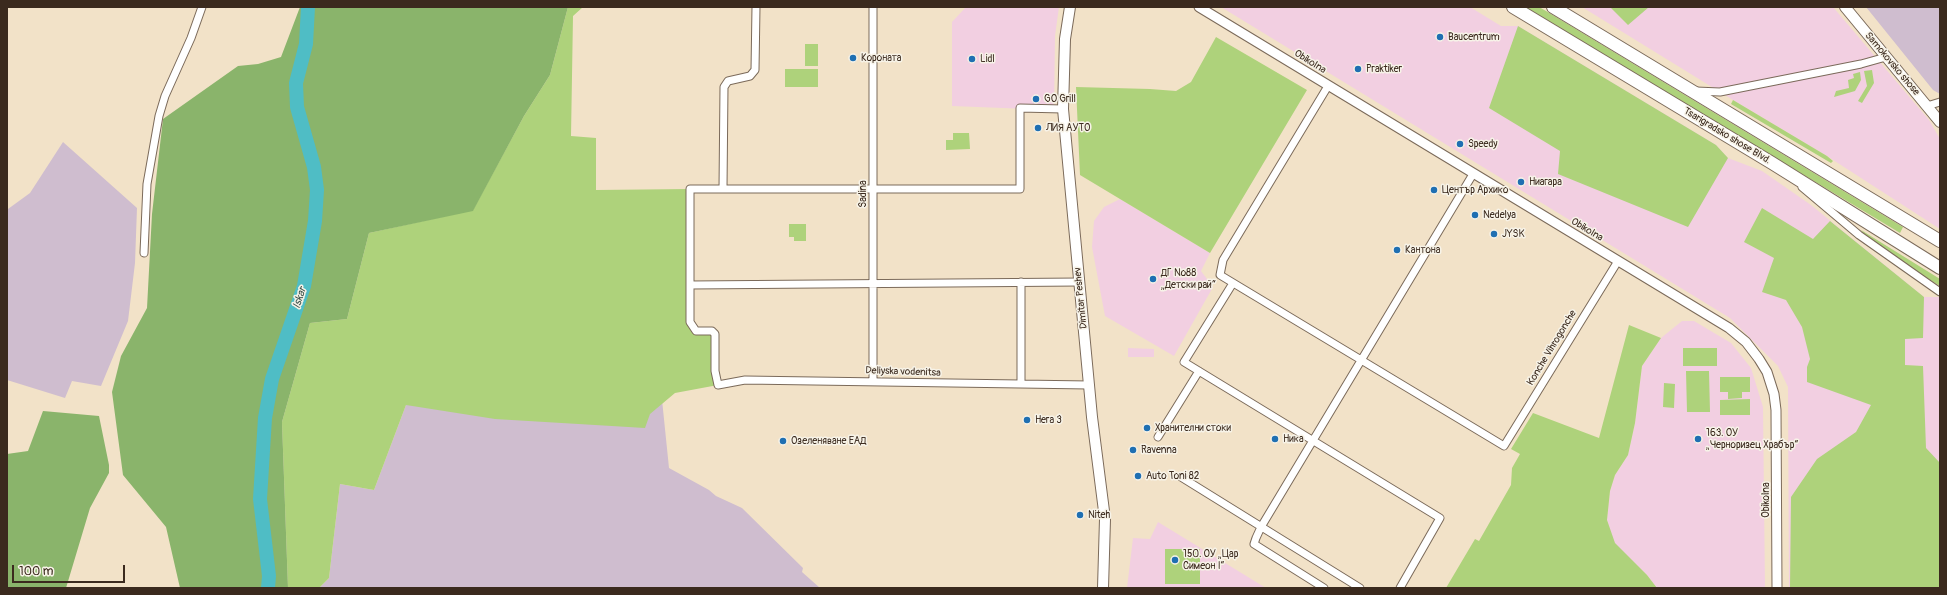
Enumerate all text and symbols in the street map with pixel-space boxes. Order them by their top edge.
street label: Samokovsko shose [1862,30,1922,98]
place label: Baucentrum [1448,31,1500,43]
marker: Baucentrum [1435,32,1445,42]
street label: Obikolna [1292,48,1328,76]
place label: Короната [861,52,902,64]
marker: Короната [848,53,858,63]
place label: Lidl [980,53,995,65]
marker: Lidl [967,54,977,64]
place label: Praktiker [1366,63,1402,75]
marker: Praktiker [1353,64,1363,74]
place label: GO Grill [1044,93,1076,105]
marker: GO Grill [1031,94,1041,104]
street label: Tsarigradsko shose Blvd. [1681,105,1773,167]
place label: ЛИЯ АУТО [1046,122,1090,134]
marker: ЛИЯ АУТО [1033,123,1043,133]
place label: Speedy [1468,138,1498,150]
marker: Speedy [1455,139,1465,149]
place label: Ниагара [1529,176,1562,188]
marker: Ниагара [1516,177,1526,187]
street label: Sadina [857,180,869,208]
place label: Център Архико [1442,184,1508,196]
marker: Център Архико [1429,185,1439,195]
place label: Nedelya [1483,209,1516,221]
marker: Nedelya [1470,210,1480,220]
street label: Obikolna [1569,216,1605,244]
place label: JYSK [1502,228,1524,240]
marker: JYSK [1489,229,1499,239]
place label: Кантона [1405,244,1440,256]
marker: Кантона [1392,245,1402,255]
street label: Dimitar Peshev [1072,267,1090,329]
place label: ДГ №88 „Детски рай“ [1161,267,1216,290]
marker: ДГ №88 „Детски рай“ [1148,274,1158,284]
water label: Iskar [290,286,310,310]
street label: Konche Vihrogonche [1525,308,1579,388]
street label: Deliyska vodenitsa [865,365,941,379]
place label: Hera 3 [1035,414,1062,426]
marker: Hera 3 [1022,415,1032,425]
place label: Хранителни стоки [1155,422,1231,434]
marker: Хранителни стоки [1142,423,1152,433]
place label: 163. ОУ „Черноризец Храбър“ [1706,427,1799,450]
place label: Ника [1283,433,1304,445]
marker: Ника [1270,434,1280,444]
marker: 163. ОУ „Черноризец Храбър“ [1693,434,1703,444]
place label: Озеленяване ЕАД [791,435,866,447]
marker: Озеленяване ЕАД [778,436,788,446]
place label: Ravenna [1141,444,1177,456]
marker: Ravenna [1128,445,1138,455]
place label: Auto Toni 82 [1146,470,1199,482]
marker: Auto Toni 82 [1133,471,1143,481]
street label: Obikolna [1760,482,1772,518]
place label: Niteh [1088,509,1110,521]
marker: Niteh [1075,510,1085,520]
place label: 150. ОУ „Цар Симеон I“ [1183,548,1238,572]
marker: 150. ОУ „Цар Симеон I“ [1170,555,1180,565]
scale bar [14,557,127,583]
text: 100 m [19,564,53,579]

